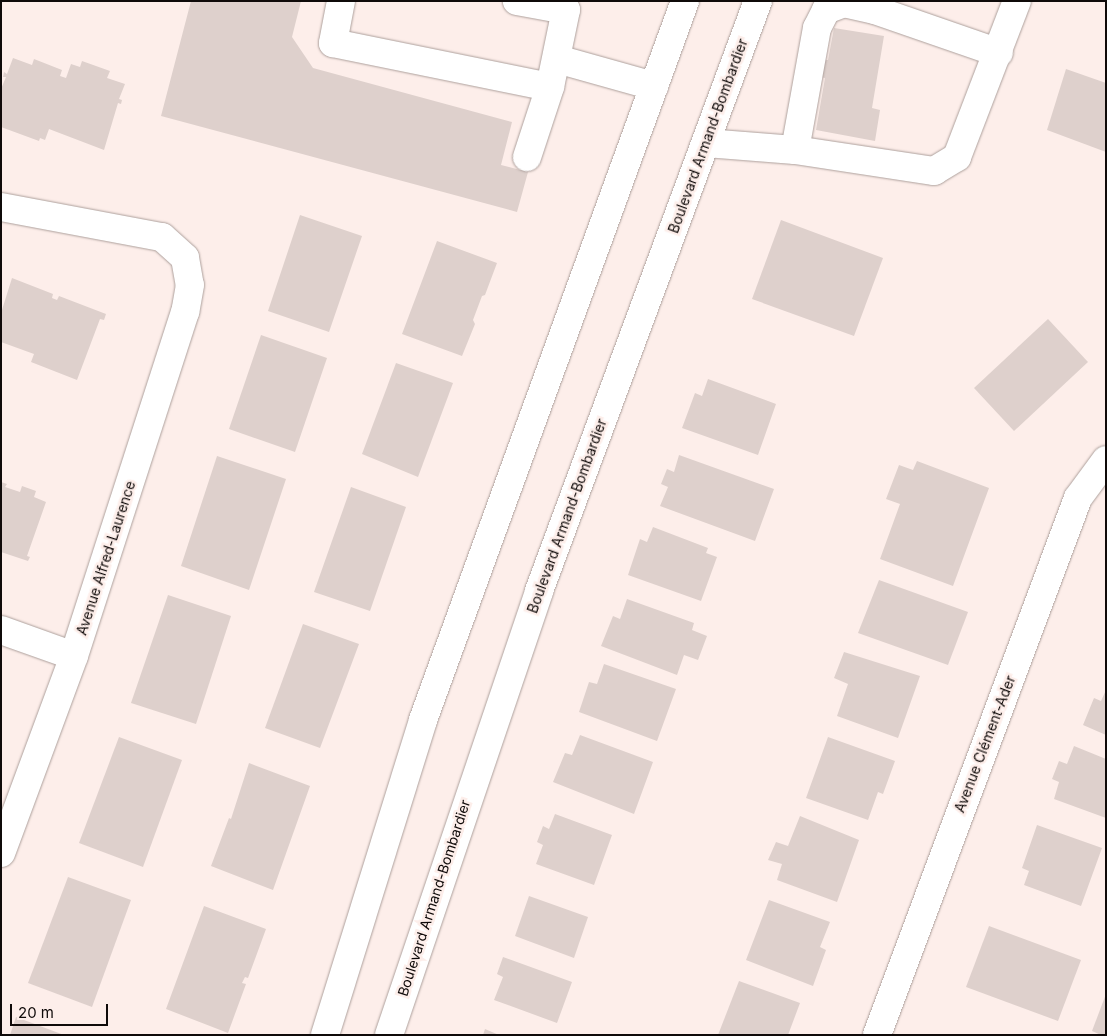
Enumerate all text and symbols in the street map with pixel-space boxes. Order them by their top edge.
street label: Boulevard Armand-Bombardier [665,36,751,236]
street label: Boulevard Armand-Bombardier [524,416,610,616]
street label: Avenue Alfred-Laurence [73,479,139,637]
street label: Avenue Clément-Ader [951,673,1019,815]
street label: Boulevard Armand-Bombardier [394,798,474,998]
scale bar [12,994,110,1026]
text: 20 m [18,1003,54,1022]

